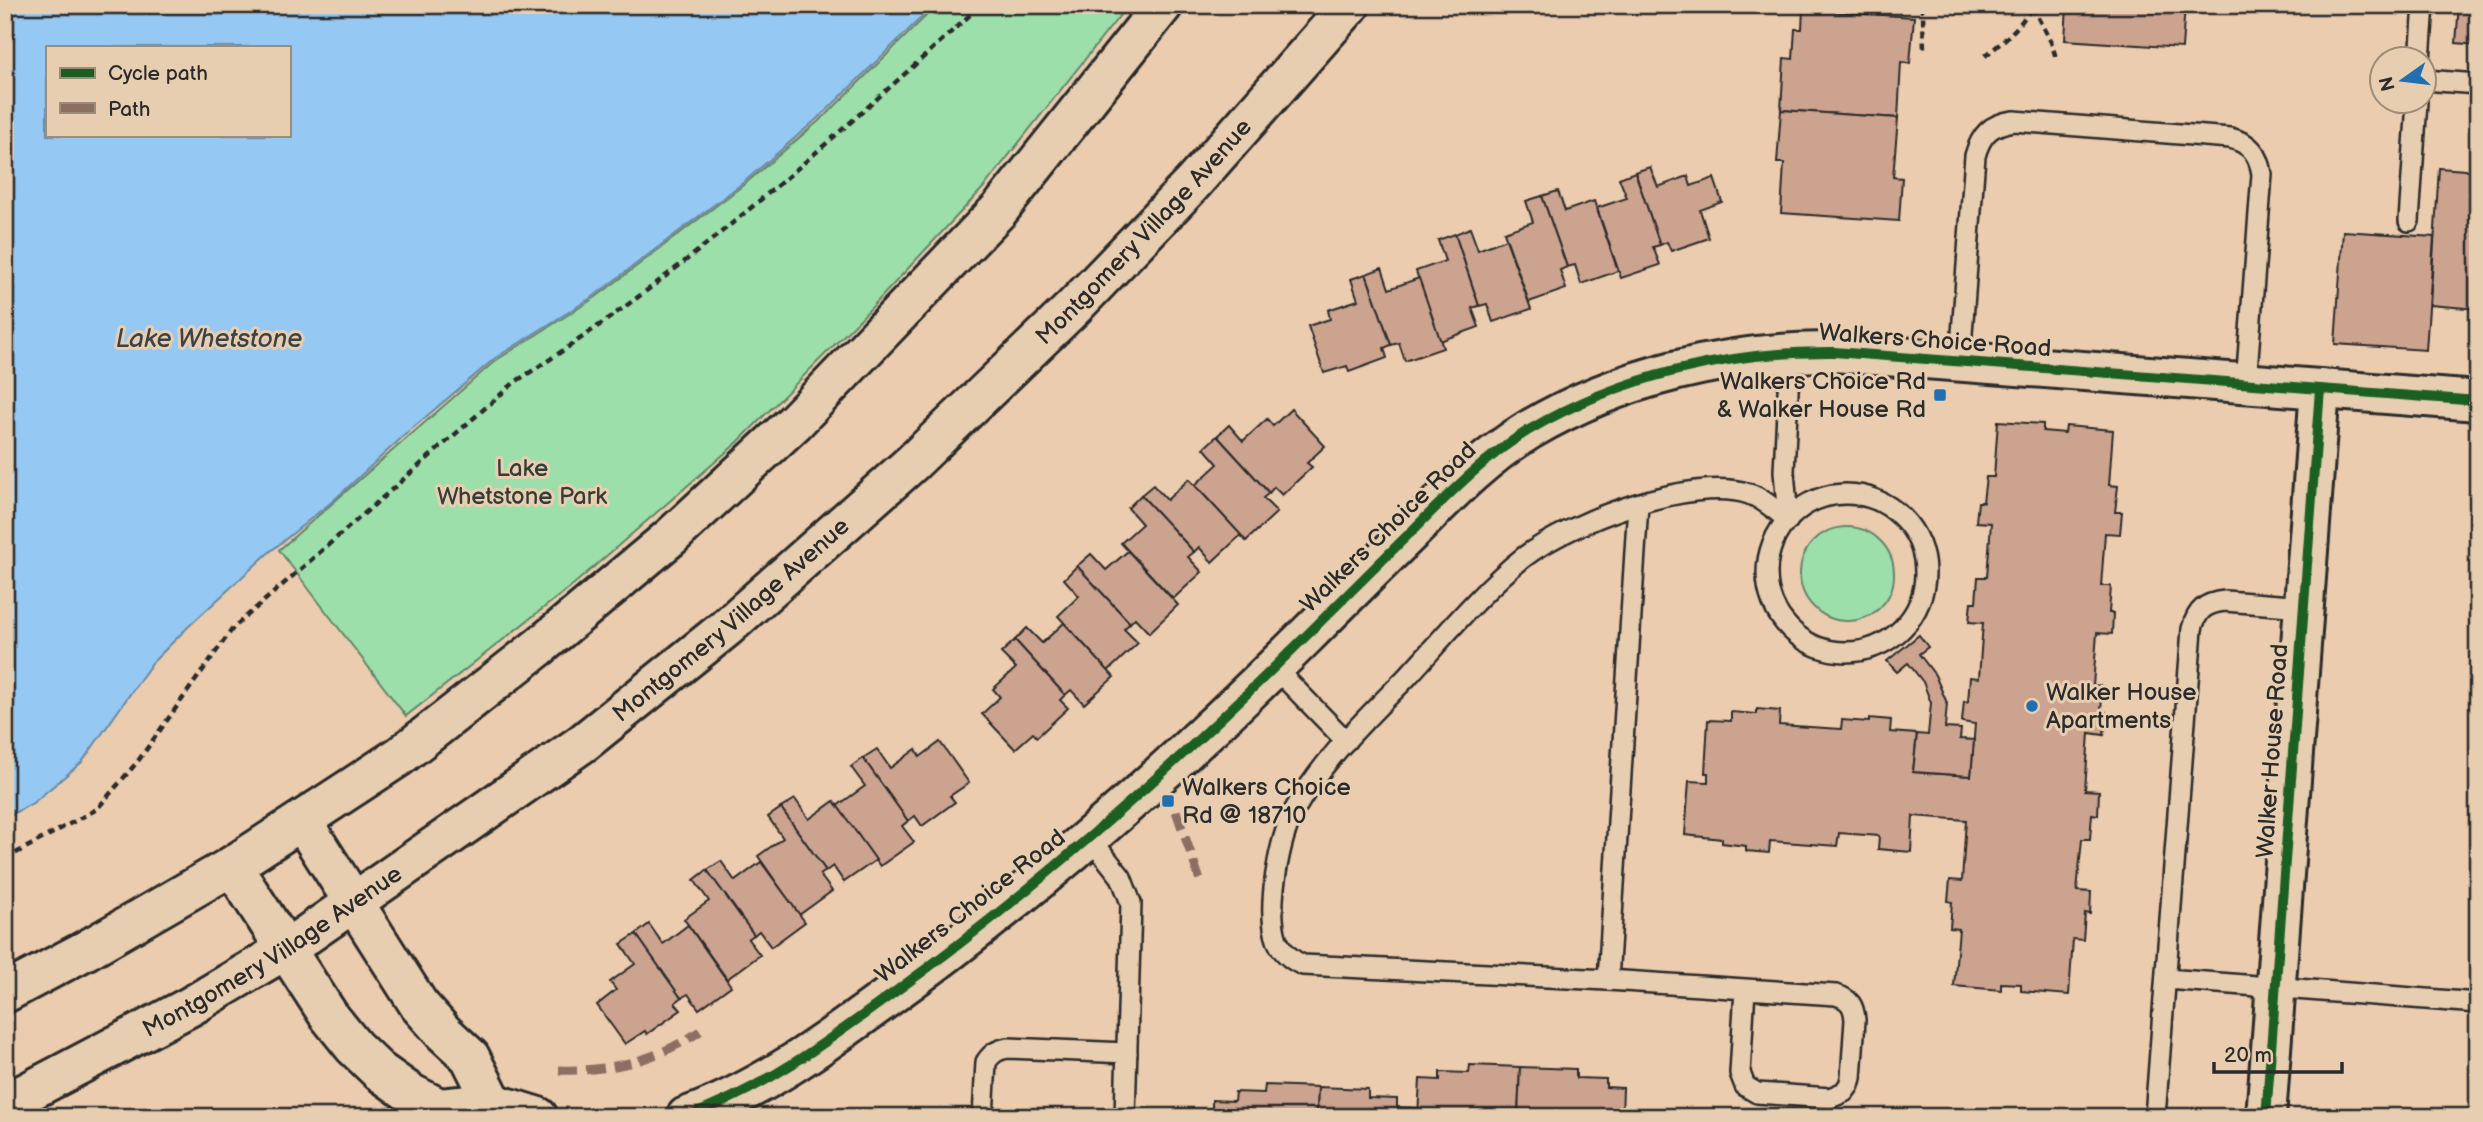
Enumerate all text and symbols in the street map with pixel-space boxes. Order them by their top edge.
legend [46,46,290,136]
north arrow [2368,46,2438,116]
text: Cycle path [108,61,208,86]
text: N [2375,74,2401,93]
text: Path [108,97,150,122]
street label: Montgomery Village Avenue [1030,113,1258,351]
street label: Walkers Choice Road [1818,318,2052,363]
water label: Lake Whetstone [116,324,302,355]
place label: Walkers Choice Rd & Walker House Rd [1717,367,1926,424]
marker: Walkers Choice Rd & Walker House Rd [1932,387,1948,403]
street label: Walkers Choice Road [1294,436,1482,619]
park label: Lake Whetstone Park [437,454,607,511]
street label: Montgomery Village Avenue [607,512,855,728]
street label: Walker House Road [2251,643,2294,859]
place label: Walker House Apartments [2046,678,2197,735]
marker: Walker House Apartments [2024,698,2040,714]
place label: Walkers Choice Rd @ 18710 [1182,773,1351,830]
marker: Walkers Choice Rd @ 18710 [1160,793,1176,809]
street label: Walkers Choice Road [870,823,1071,990]
street label: Montgomery Village Avenue [138,859,408,1044]
scale bar [2214,1031,2341,1075]
text: 20 m [2224,1043,2272,1068]

